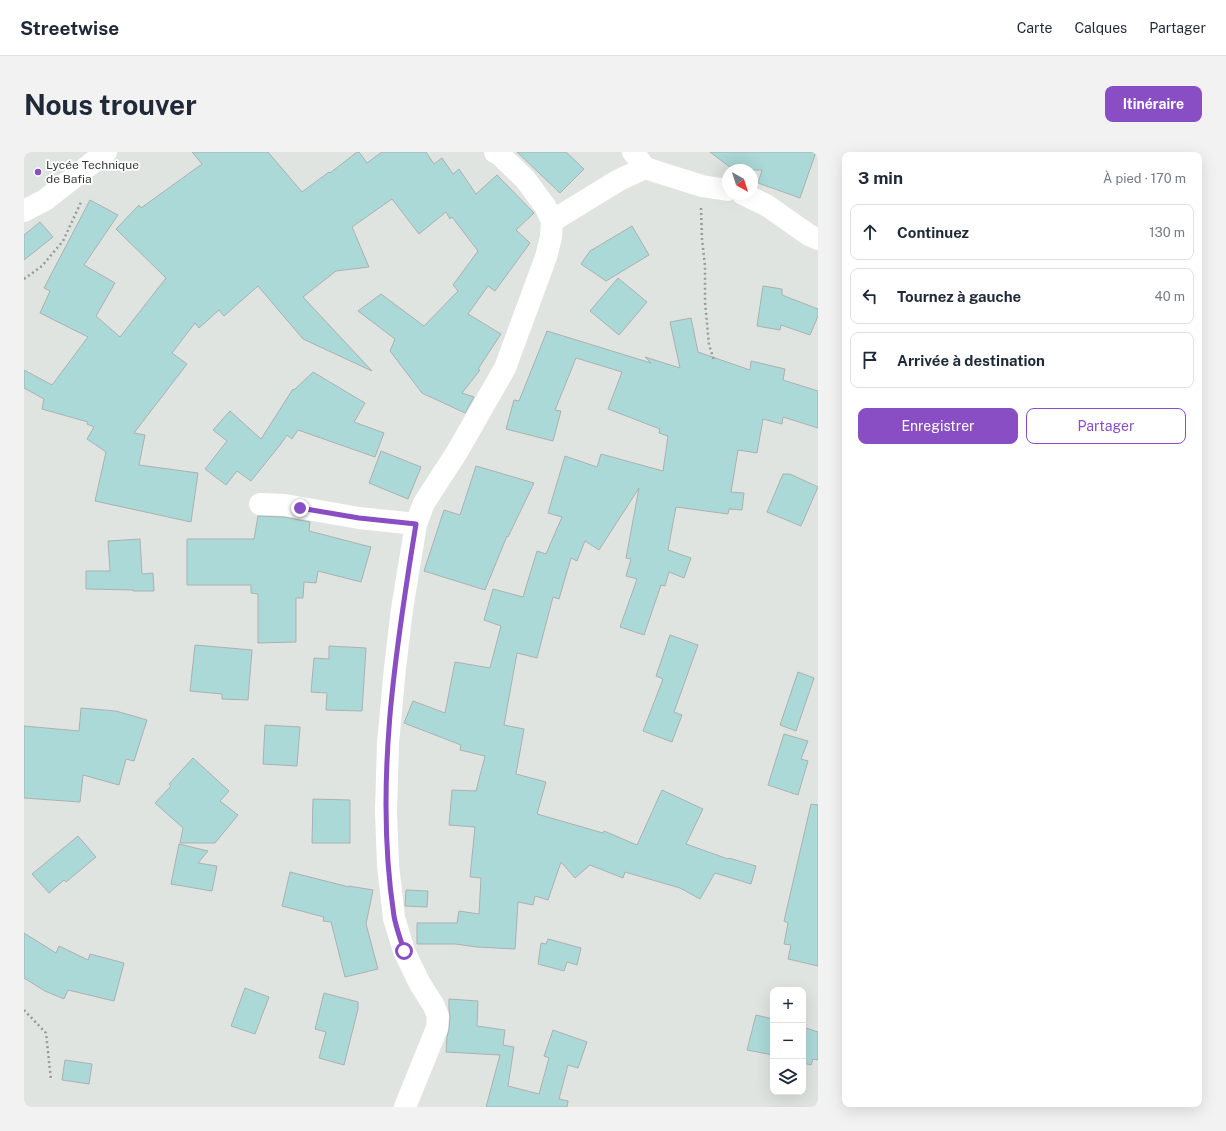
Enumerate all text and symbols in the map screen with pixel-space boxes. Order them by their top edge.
text: Streetwise [20,17,119,39]
text: Carte [1017,20,1053,36]
text: Calques [1075,20,1127,36]
text: Partager [1149,20,1206,36]
button: Itinéraire [1105,86,1202,122]
text: Nous trouver [24,88,197,121]
place label: Lycée Technique de Bafia [46,158,139,186]
north arrow [722,164,758,200]
marker: Lycée Technique de Bafia [33,167,43,177]
text: 3 min [858,168,903,188]
text: À pied · 170 m [1103,171,1186,186]
icon: ahead [859,221,881,243]
text: Continuez [897,224,969,241]
text: 130 m [1149,225,1185,240]
icon: left [859,285,881,307]
text: Tournez à gauche [897,288,1021,305]
text: 40 m [1154,289,1185,304]
icon: arrive [859,349,881,371]
text: Arrivée à destination [897,352,1045,369]
button: Enregistrer [858,408,1018,444]
button: Partager [1026,408,1186,444]
route end [291,499,309,517]
route start [395,942,413,960]
map controls [770,987,806,1095]
button: + [770,987,806,1023]
button: − [770,1023,806,1059]
button: layers [770,1059,806,1095]

